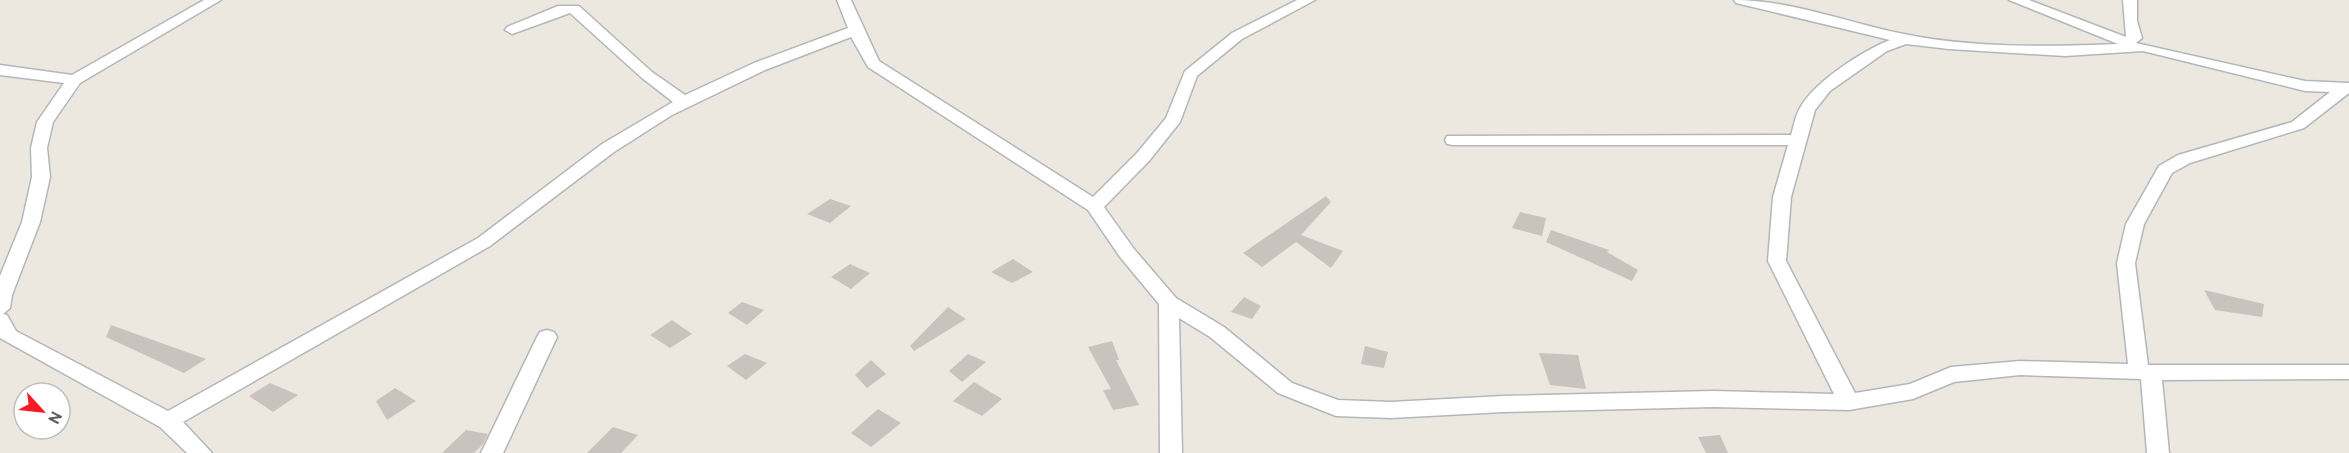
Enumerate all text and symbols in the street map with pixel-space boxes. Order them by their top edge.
north arrow [12,381,72,441]
text: N [42,407,65,427]

